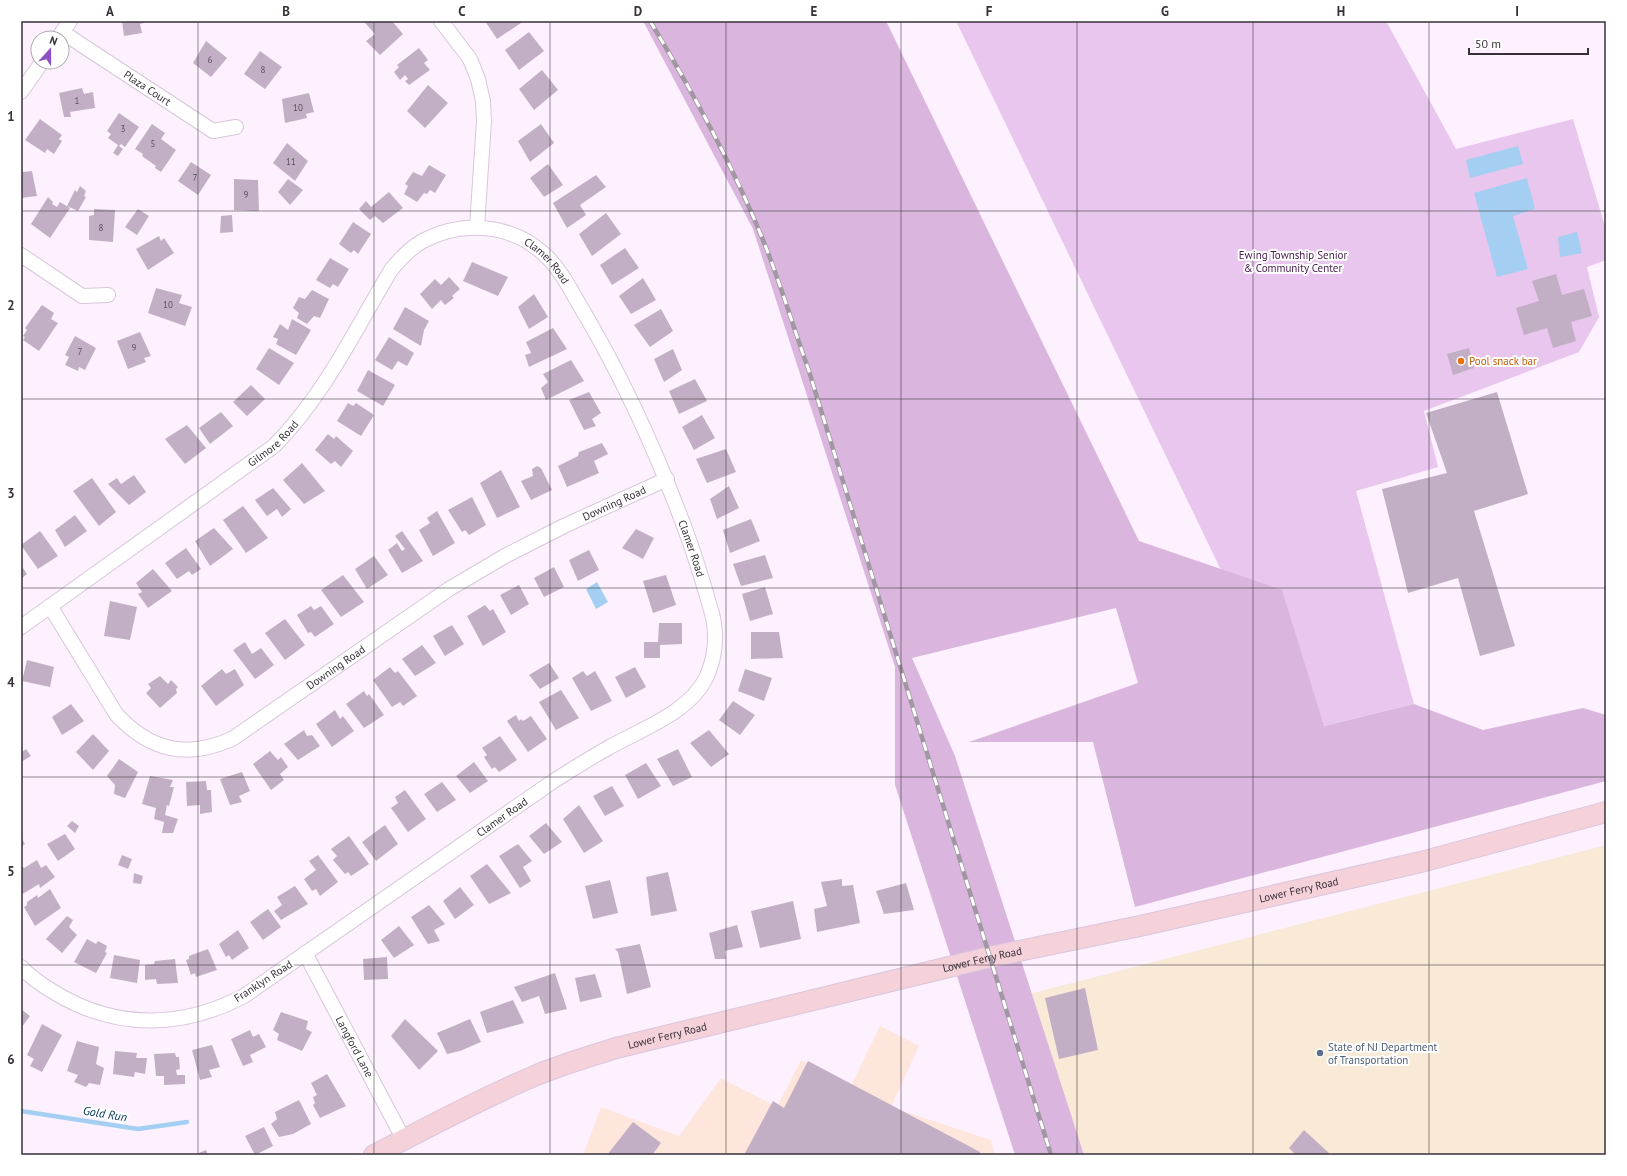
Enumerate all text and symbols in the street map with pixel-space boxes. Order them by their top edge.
text: A [106,3,114,20]
text: B [282,3,290,20]
text: C [458,3,466,20]
text: D [634,3,642,20]
text: E [811,3,818,20]
text: F [986,3,993,20]
text: G [1161,3,1169,20]
text: H [1337,3,1345,20]
text: I [1515,3,1519,20]
north arrow [30,30,70,70]
scale bar [1469,30,1588,56]
text: N [48,33,59,48]
text: 50 m [1475,36,1501,51]
house number: 6 [208,54,213,65]
house number: 8 [261,64,266,75]
street label: Plaza Court [121,67,174,109]
house number: 1 [75,95,80,106]
house number: 10 [293,102,303,113]
text: 1 [7,108,15,125]
house number: 3 [121,123,126,134]
house number: 5 [151,138,156,149]
house number: 11 [286,156,296,167]
house number: 7 [193,172,198,183]
house number: 9 [244,189,249,200]
house number: 8 [99,222,104,233]
street label: Clamer Road [522,235,573,286]
park label: Ewing Township Senior & Community Center [1239,248,1348,275]
text: 2 [7,297,15,314]
house number: 10 [163,299,173,310]
house number: 9 [132,342,137,353]
house number: 7 [78,346,83,357]
place label: Pool snack bar [1469,354,1537,368]
marker: Pool snack bar [1456,356,1466,366]
street label: Gilmore Road [245,417,301,470]
street label: Downing Road [580,483,648,524]
text: 3 [7,485,15,502]
street label: Clamer Road [675,518,708,579]
street label: Downing Road [304,642,368,692]
text: 4 [7,674,15,691]
street label: Clamer Road [474,794,530,840]
text: 5 [7,863,15,880]
street label: Lower Ferry Road [1258,874,1340,906]
street label: Lower Ferry Road [941,944,1023,975]
street label: Franklyn Road [231,957,295,1005]
street label: Langford Lane [333,1014,377,1080]
street label: Lower Ferry Road [626,1019,708,1052]
place label: State of NJ Department of Transportation [1328,1040,1437,1067]
marker: State of NJ Department of Transportation [1315,1048,1325,1058]
text: 6 [7,1051,15,1068]
water label: Gold Run [82,1103,128,1124]

